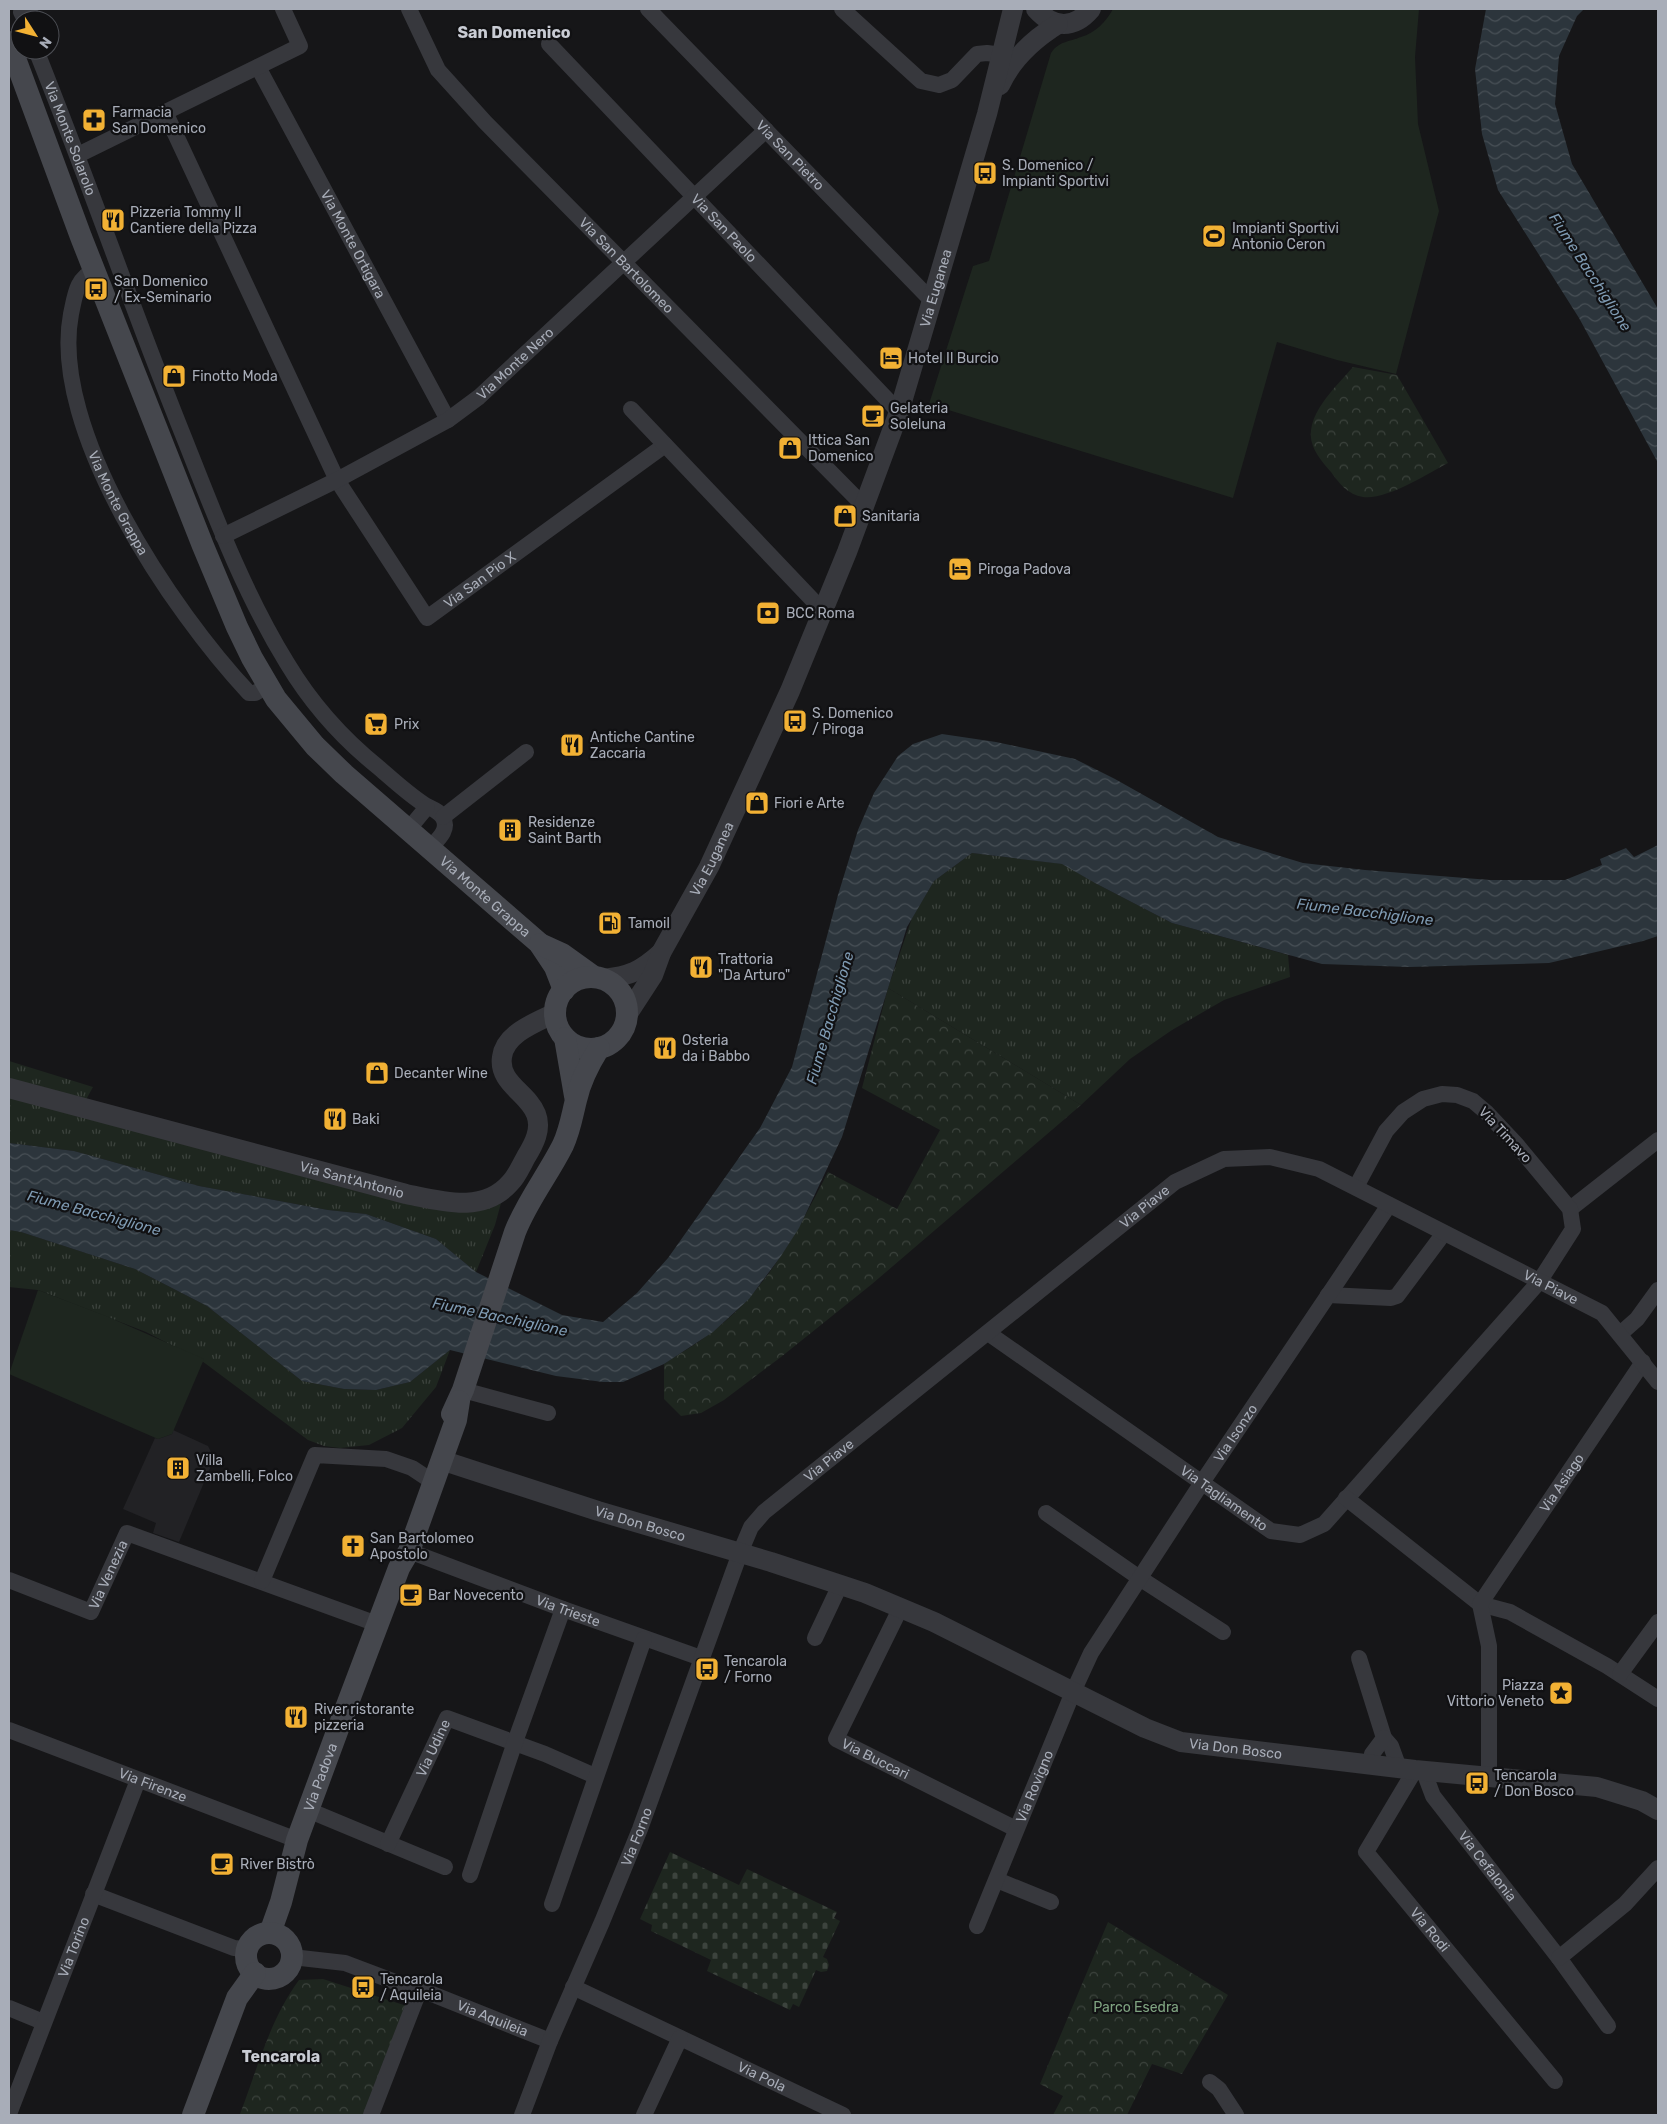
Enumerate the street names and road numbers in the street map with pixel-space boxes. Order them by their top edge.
street label: Via Monte Solarolo [41,79,100,198]
street label: Via San Pietro [752,117,828,194]
street label: Via Monte Ortigara [317,187,389,301]
street label: Via San Paolo [688,190,761,266]
street label: Via San Bartolomeo [576,214,677,317]
street label: Via Euganea [916,247,955,329]
street label: Via Monte Nero [473,324,557,403]
street label: Via Monte Grappa [85,448,152,558]
street label: Via San Pio X [440,548,519,612]
street label: Via Euganea [686,819,737,899]
street label: Via Monte Grappa [436,852,534,940]
street label: Via Timavo [1475,1103,1535,1167]
street label: Via Sant'Antonio [298,1158,406,1202]
street label: Via Piave [1116,1181,1173,1232]
street label: Via Piave [1521,1266,1581,1308]
street label: Via Isonzo [1210,1401,1261,1465]
street label: Via Piave [800,1435,857,1485]
street label: Via Asiago [1536,1450,1587,1516]
street label: Via Tagliamento [1177,1462,1271,1535]
street label: Via Don Bosco [593,1502,687,1545]
street label: Via Venezia [85,1537,131,1612]
street label: Via Trieste [534,1591,603,1630]
street label: Via Udine [412,1716,454,1779]
street label: Via Buccari [839,1735,912,1783]
street label: Via Don Bosco [1188,1735,1283,1763]
street label: Via Padova [300,1741,341,1814]
street label: Via Rovigno [1012,1748,1057,1825]
street label: Via Firenze [116,1764,190,1806]
street label: Via Forno [617,1805,656,1869]
street label: Via Cefalonia [1455,1827,1520,1905]
street label: Via Rodi [1407,1904,1453,1955]
street label: Via Torino [54,1914,93,1980]
street label: Via Aquileia [455,1996,531,2040]
street label: Via Pola [735,2058,789,2095]

